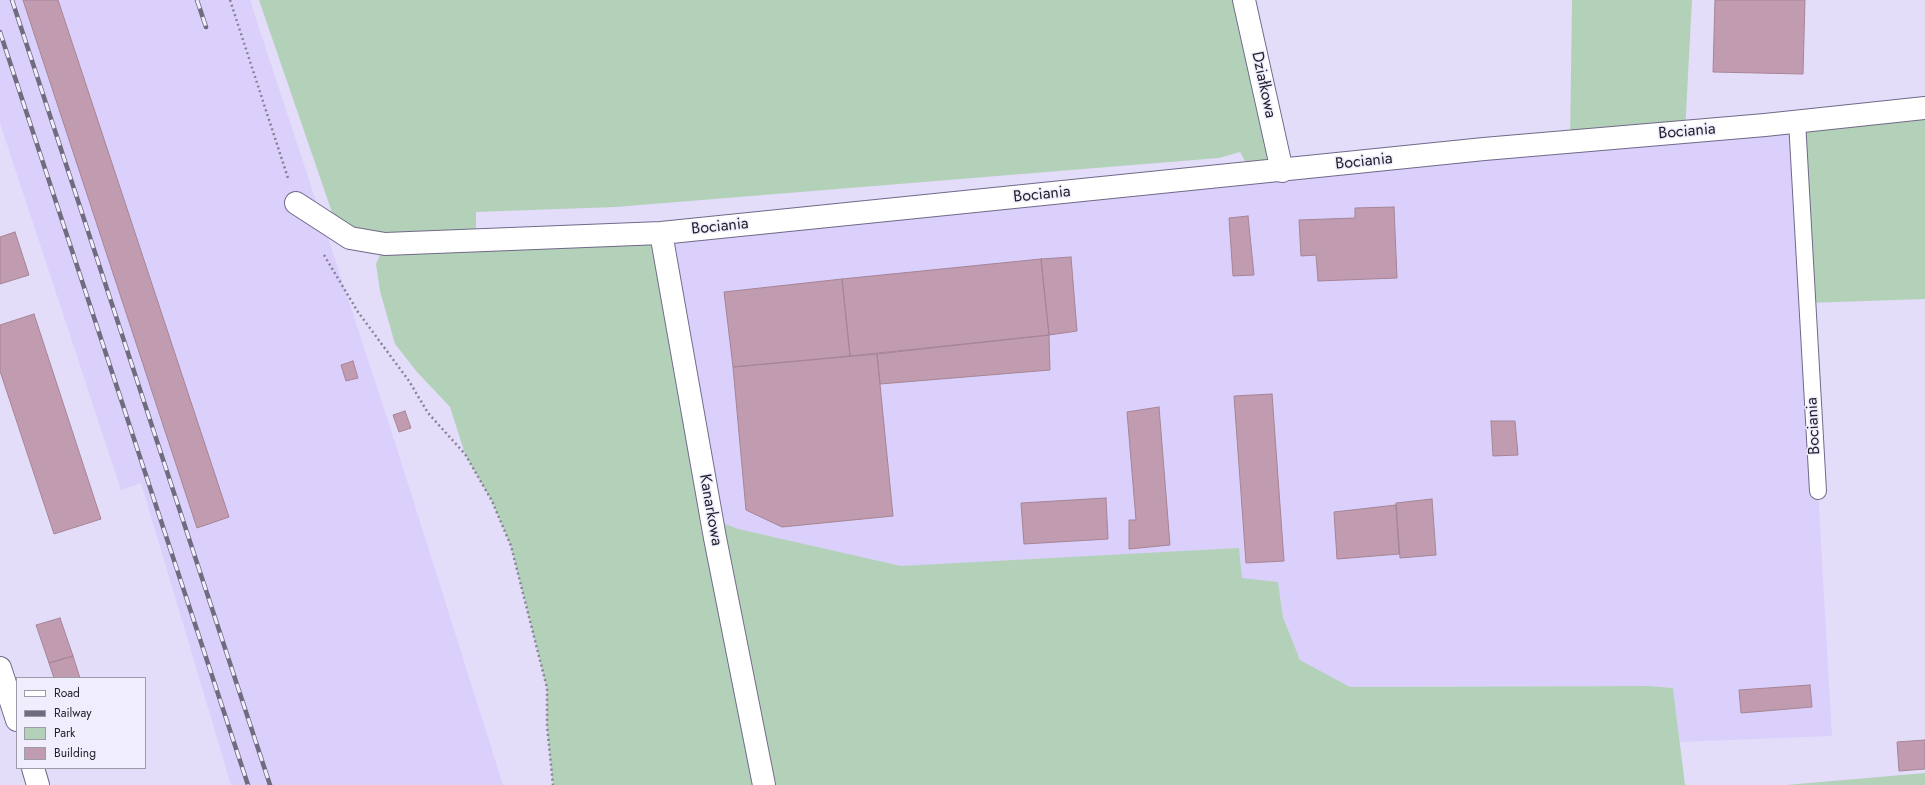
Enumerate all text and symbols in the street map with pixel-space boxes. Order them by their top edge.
street label: Działkowa [1247,50,1279,120]
street label: Bociania [1658,120,1716,144]
street label: Bociania [1334,149,1394,175]
street label: Bociania [1012,182,1072,208]
street label: Bociania [690,214,750,240]
street label: Bociania [1803,397,1825,455]
street label: Kanarkowa [694,473,726,547]
legend [16,677,146,769]
text: Road [54,684,80,702]
text: Railway [54,704,92,722]
text: Park [54,724,75,742]
text: Building [54,744,96,762]

